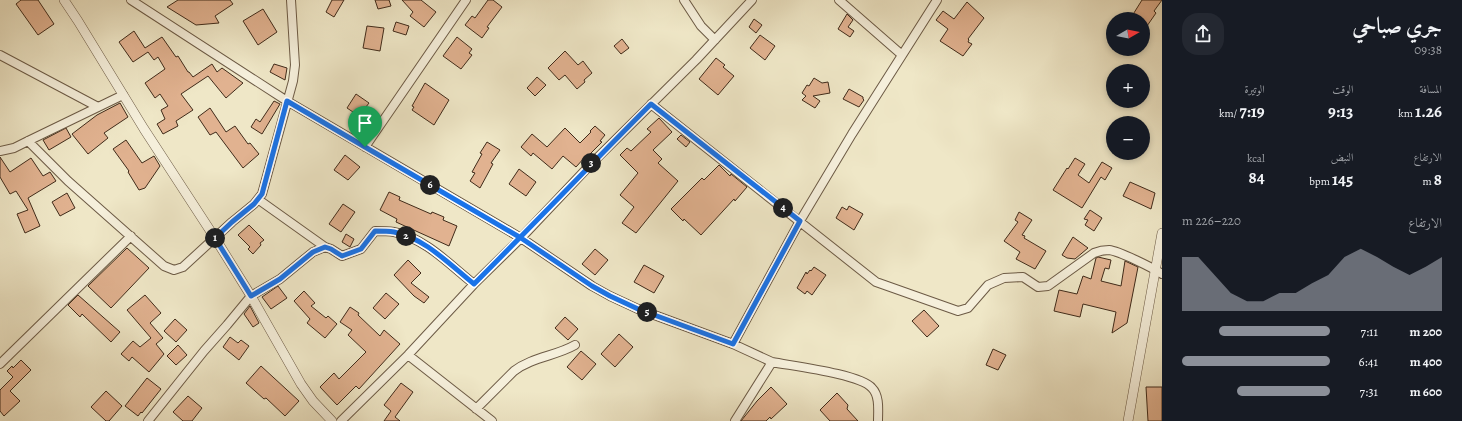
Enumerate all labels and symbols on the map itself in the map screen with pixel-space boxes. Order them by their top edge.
north arrow [1106,12,1150,56]
pin [348,106,382,147]
pin: 3 [581,153,601,173]
pin: 6 [420,175,440,195]
pin: 4 [773,198,793,218]
pin: 2 [396,226,416,246]
pin: 1 [205,228,225,248]
pin: 5 [637,302,657,322]

